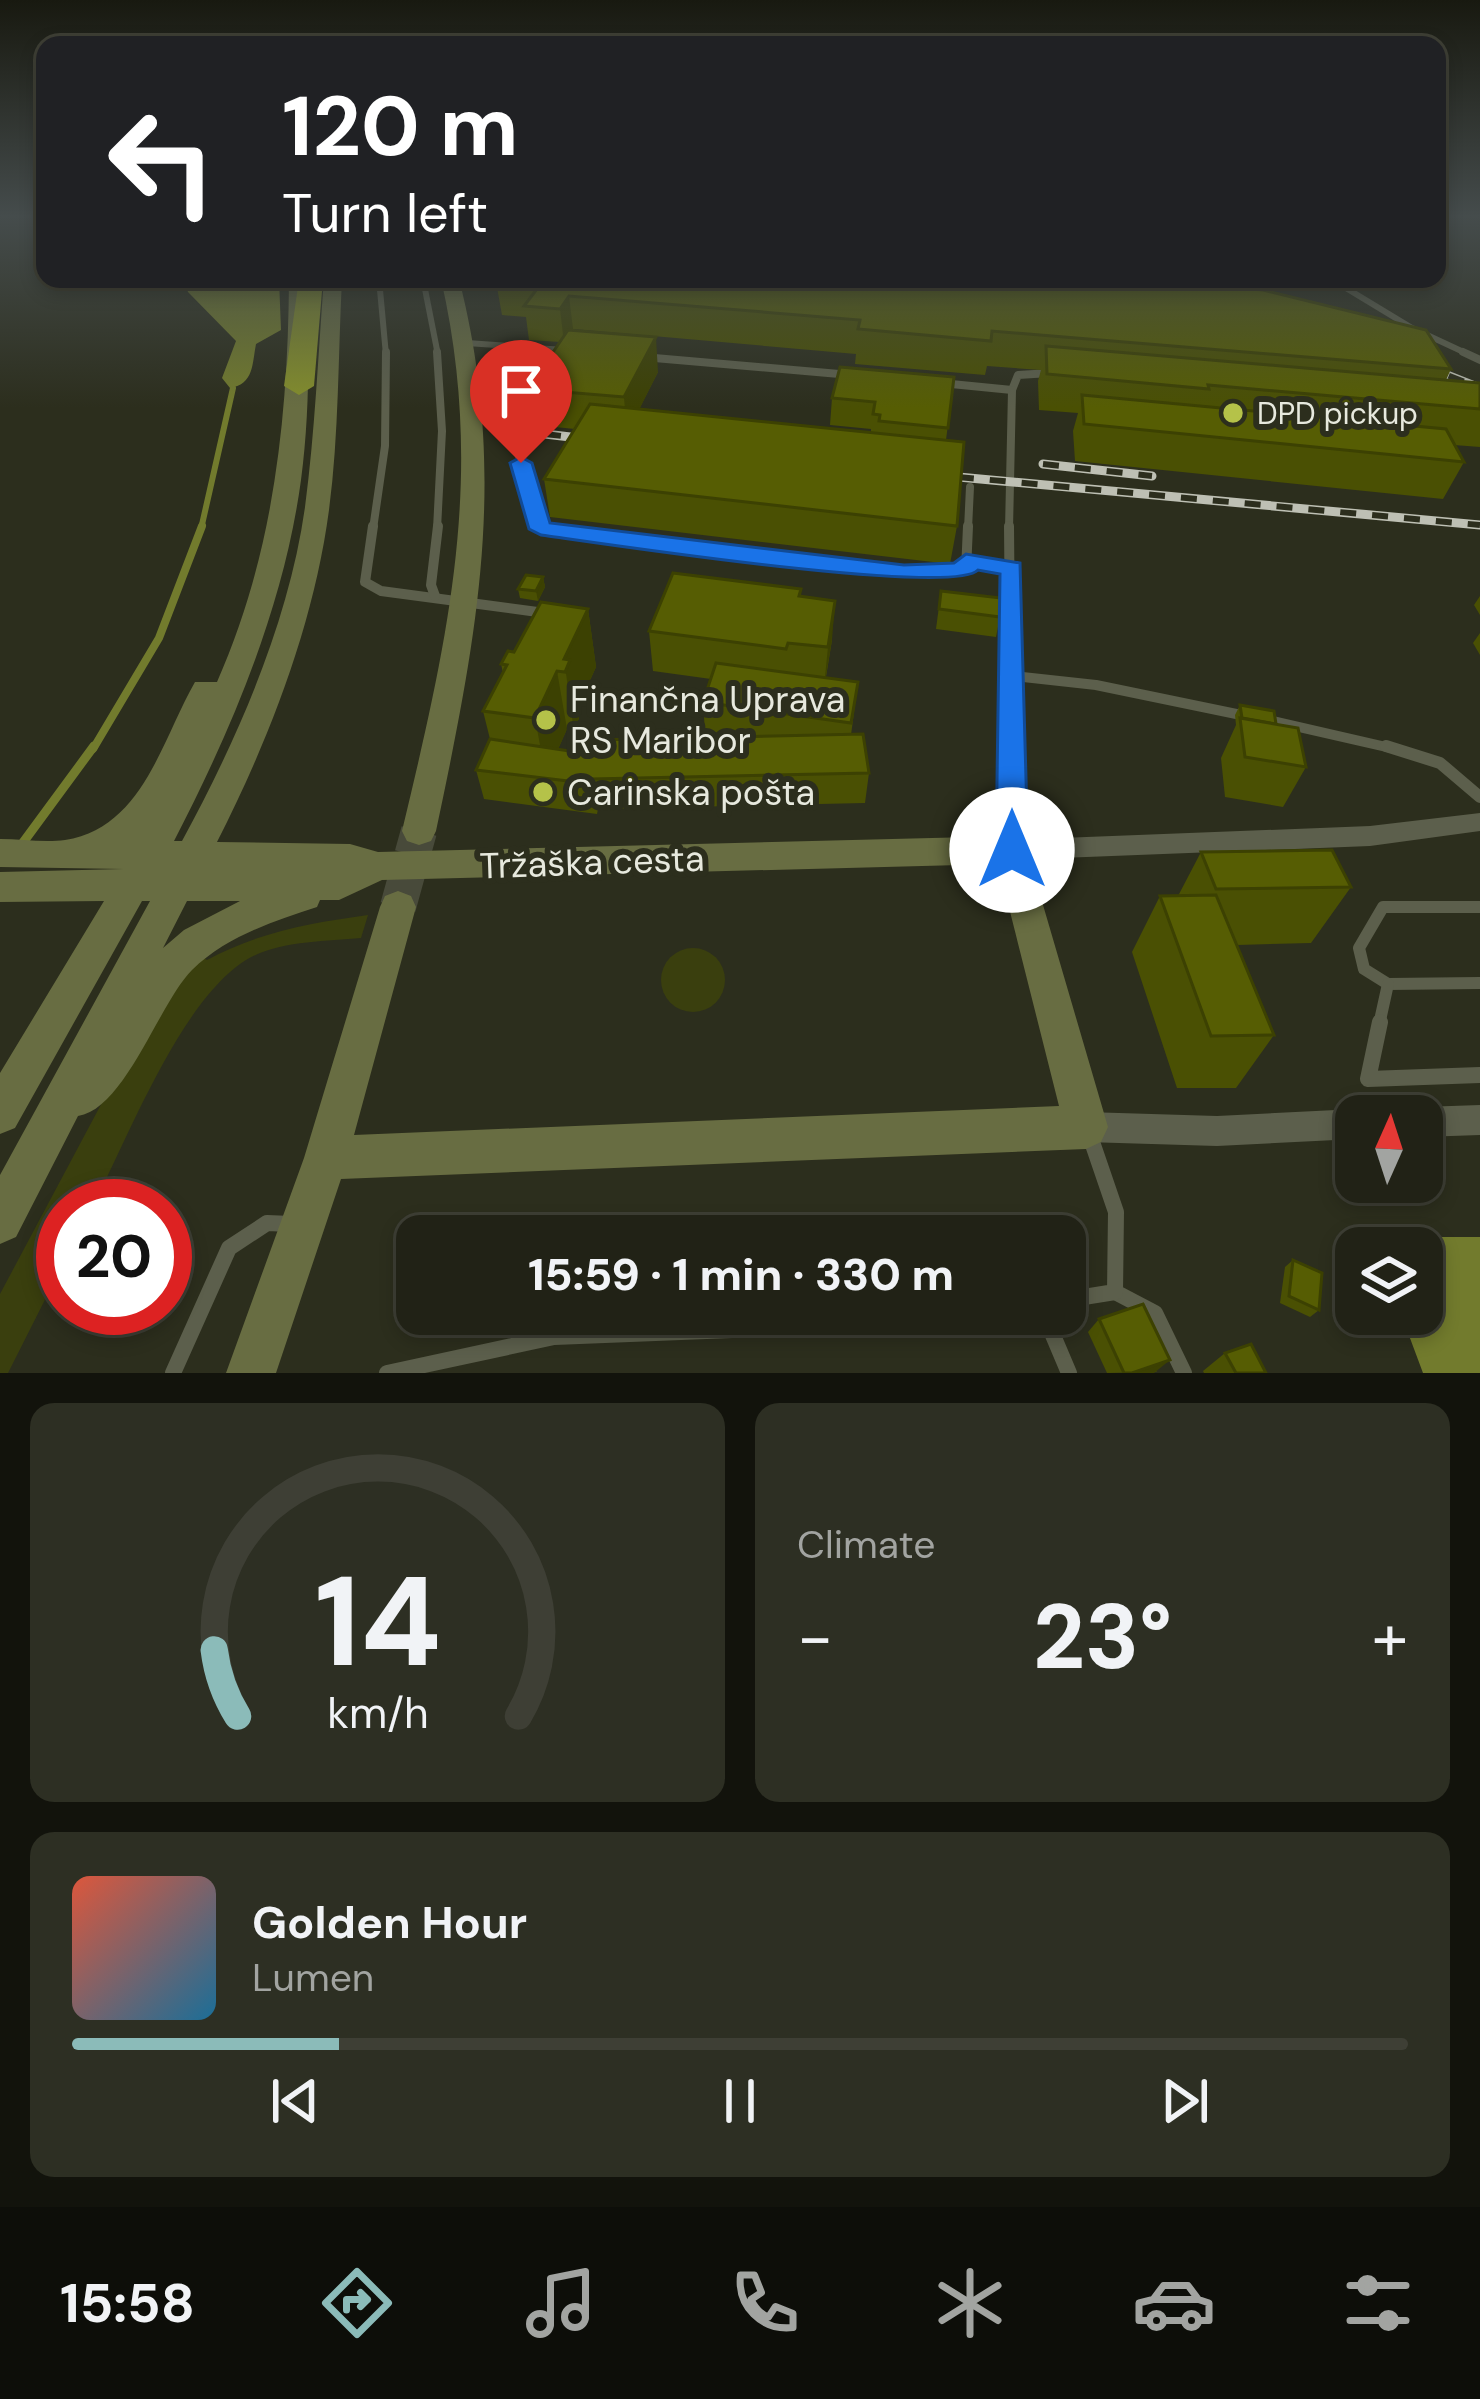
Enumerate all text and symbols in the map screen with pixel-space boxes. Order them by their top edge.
text: 120 m [282,72,519,181]
icon: left [84,84,240,240]
text: Turn left [282,178,488,249]
pin [470,340,572,463]
icon: arrive [488,358,554,424]
place label: DPD pickup [1257,394,1418,433]
marker: DPD pickup [1220,400,1246,426]
place label: Finančna Uprava RS Maribor [570,676,845,764]
marker: Finančna Uprava RS Maribor [533,707,559,733]
place label: Carinska pošta [567,769,815,816]
marker: Carinska pošta [530,779,556,805]
position arrow [949,787,1075,913]
street label: Tržaška cesta [479,835,705,889]
north arrow [1335,1095,1443,1203]
map controls [1335,1095,1443,1335]
speed limit sign: 20 [36,1179,192,1335]
button: layers [1335,1227,1443,1335]
text: 15:59 · 1 min · 330 m [528,1245,954,1304]
text: Climate [797,1519,935,1570]
text: 14 [314,1541,441,1704]
text: 23° [1033,1579,1172,1696]
text: − [797,1595,833,1680]
text: + [1372,1595,1408,1680]
text: km/h [327,1684,428,1740]
text: Golden Hour [252,1893,527,1952]
text: Lumen [252,1952,374,2003]
icon: previous [262,2068,328,2134]
icon: pause [707,2068,773,2134]
icon: next [1152,2068,1218,2134]
icon: directions [315,2261,399,2345]
icon: music [519,2261,603,2345]
icon: phone [723,2261,807,2345]
icon: climate [928,2261,1012,2345]
icon: car [1132,2261,1216,2345]
icon: filters [1336,2261,1420,2345]
text: 15:58 [60,2268,195,2339]

